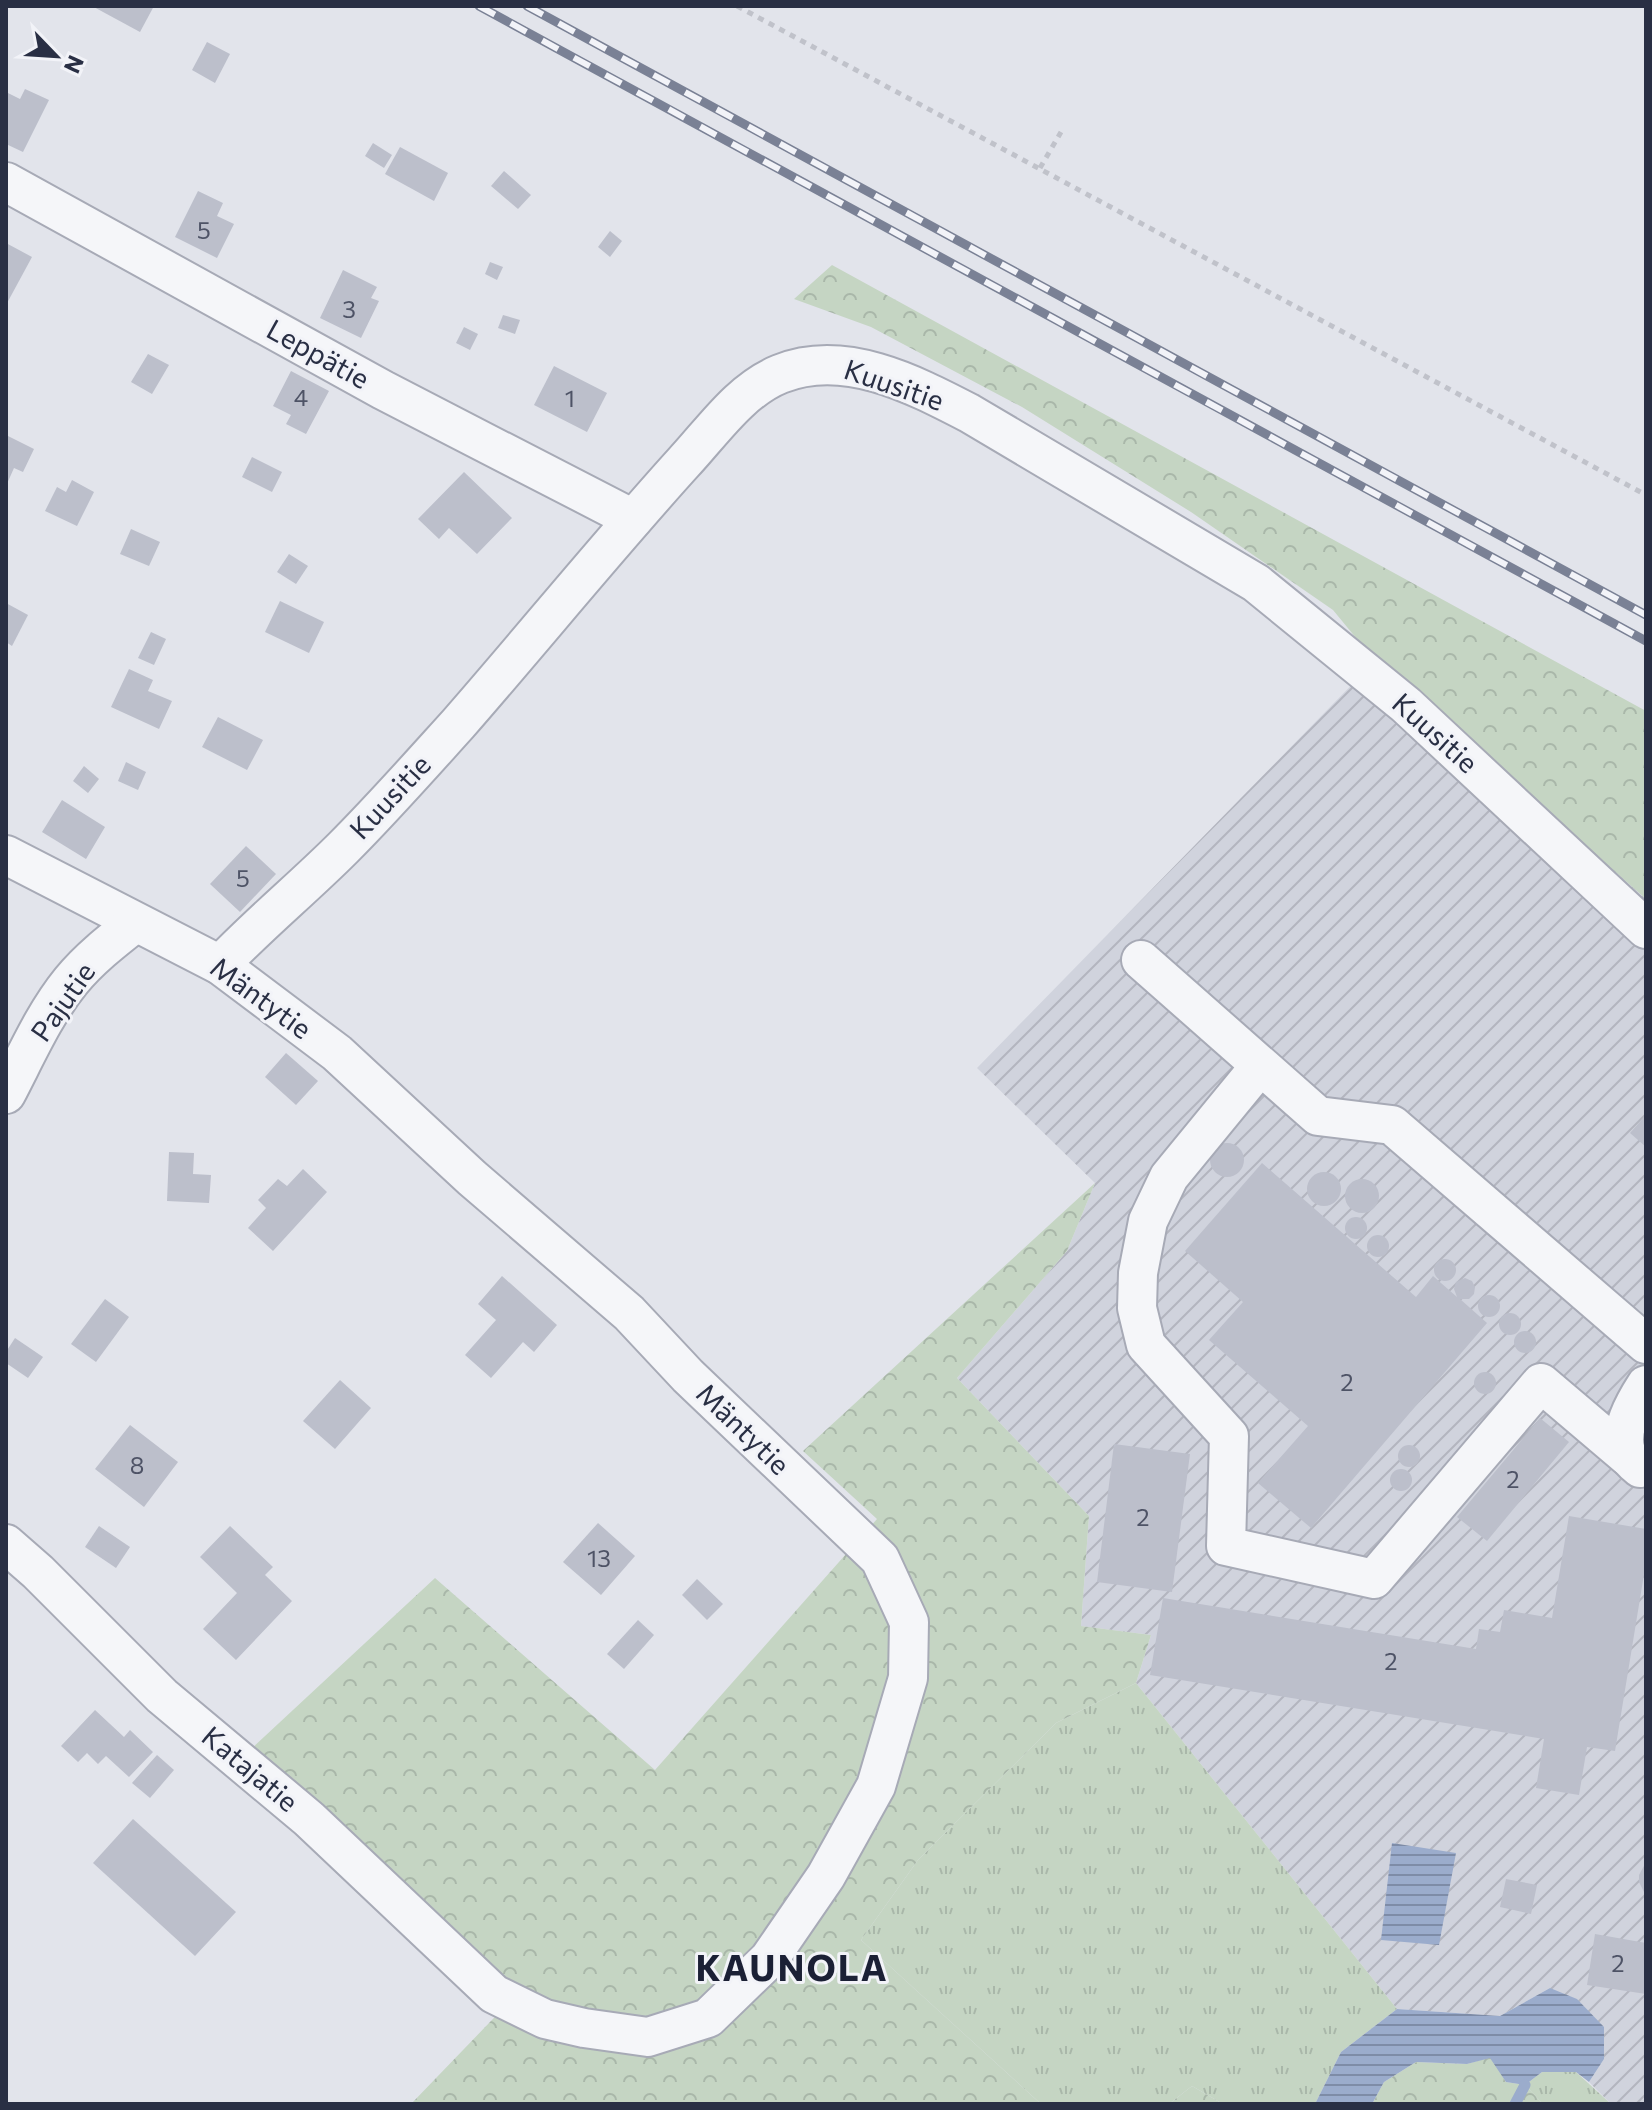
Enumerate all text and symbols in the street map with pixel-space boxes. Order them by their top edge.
north arrow [16,16,96,96]
text: N [59,51,90,78]
house number: 5 [197,215,211,244]
house number: 3 [342,294,356,323]
street label: Leppätie [261,311,376,395]
street label: Kuusitie [840,351,949,417]
house number: 4 [294,382,308,411]
house number: 1 [565,383,575,412]
street label: Kuusitie [1386,685,1485,779]
street label: Kuusitie [342,747,437,846]
house number: 5 [236,863,250,892]
street label: Mäntytie [204,949,319,1045]
street label: Pajutie [23,955,101,1047]
house number: 2 [1340,1367,1354,1396]
street label: Mäntytie [690,1376,797,1481]
house number: 8 [130,1450,144,1479]
house number: 2 [1506,1464,1520,1493]
house number: 2 [1136,1502,1150,1531]
house number: 13 [587,1543,611,1572]
house number: 2 [1384,1646,1398,1675]
street label: Katajatie [196,1718,306,1818]
district label: KAUNOLA [695,1944,889,1988]
house number: 2 [1611,1948,1625,1977]

